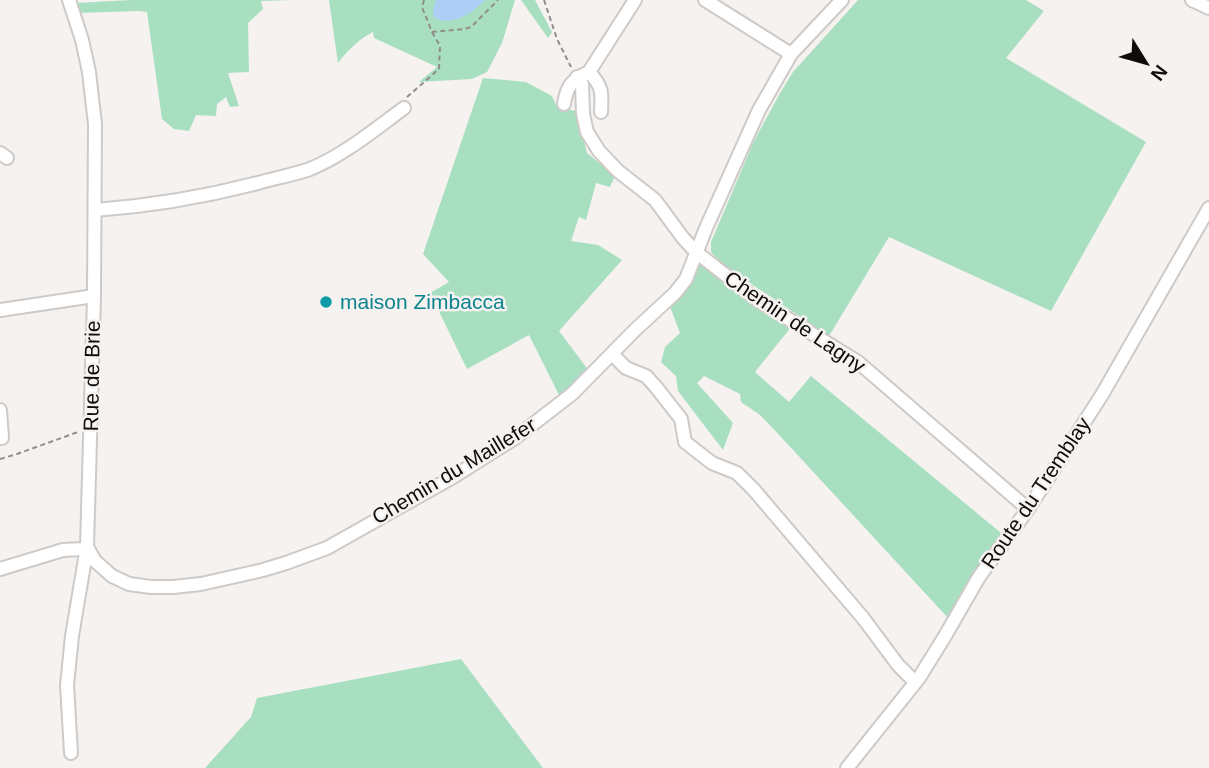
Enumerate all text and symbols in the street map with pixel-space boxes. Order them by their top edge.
north arrow [1111,28,1181,98]
text: N [1147,61,1172,85]
street label: Chemin de Lagny [721,266,870,377]
place label: maison Zimbacca [340,290,505,313]
marker: maison Zimbacca [318,294,334,310]
street label: Rue de Brie [79,320,104,432]
street label: Route du Tremblay [976,412,1095,573]
street label: Chemin du Maillefer [368,413,540,529]

